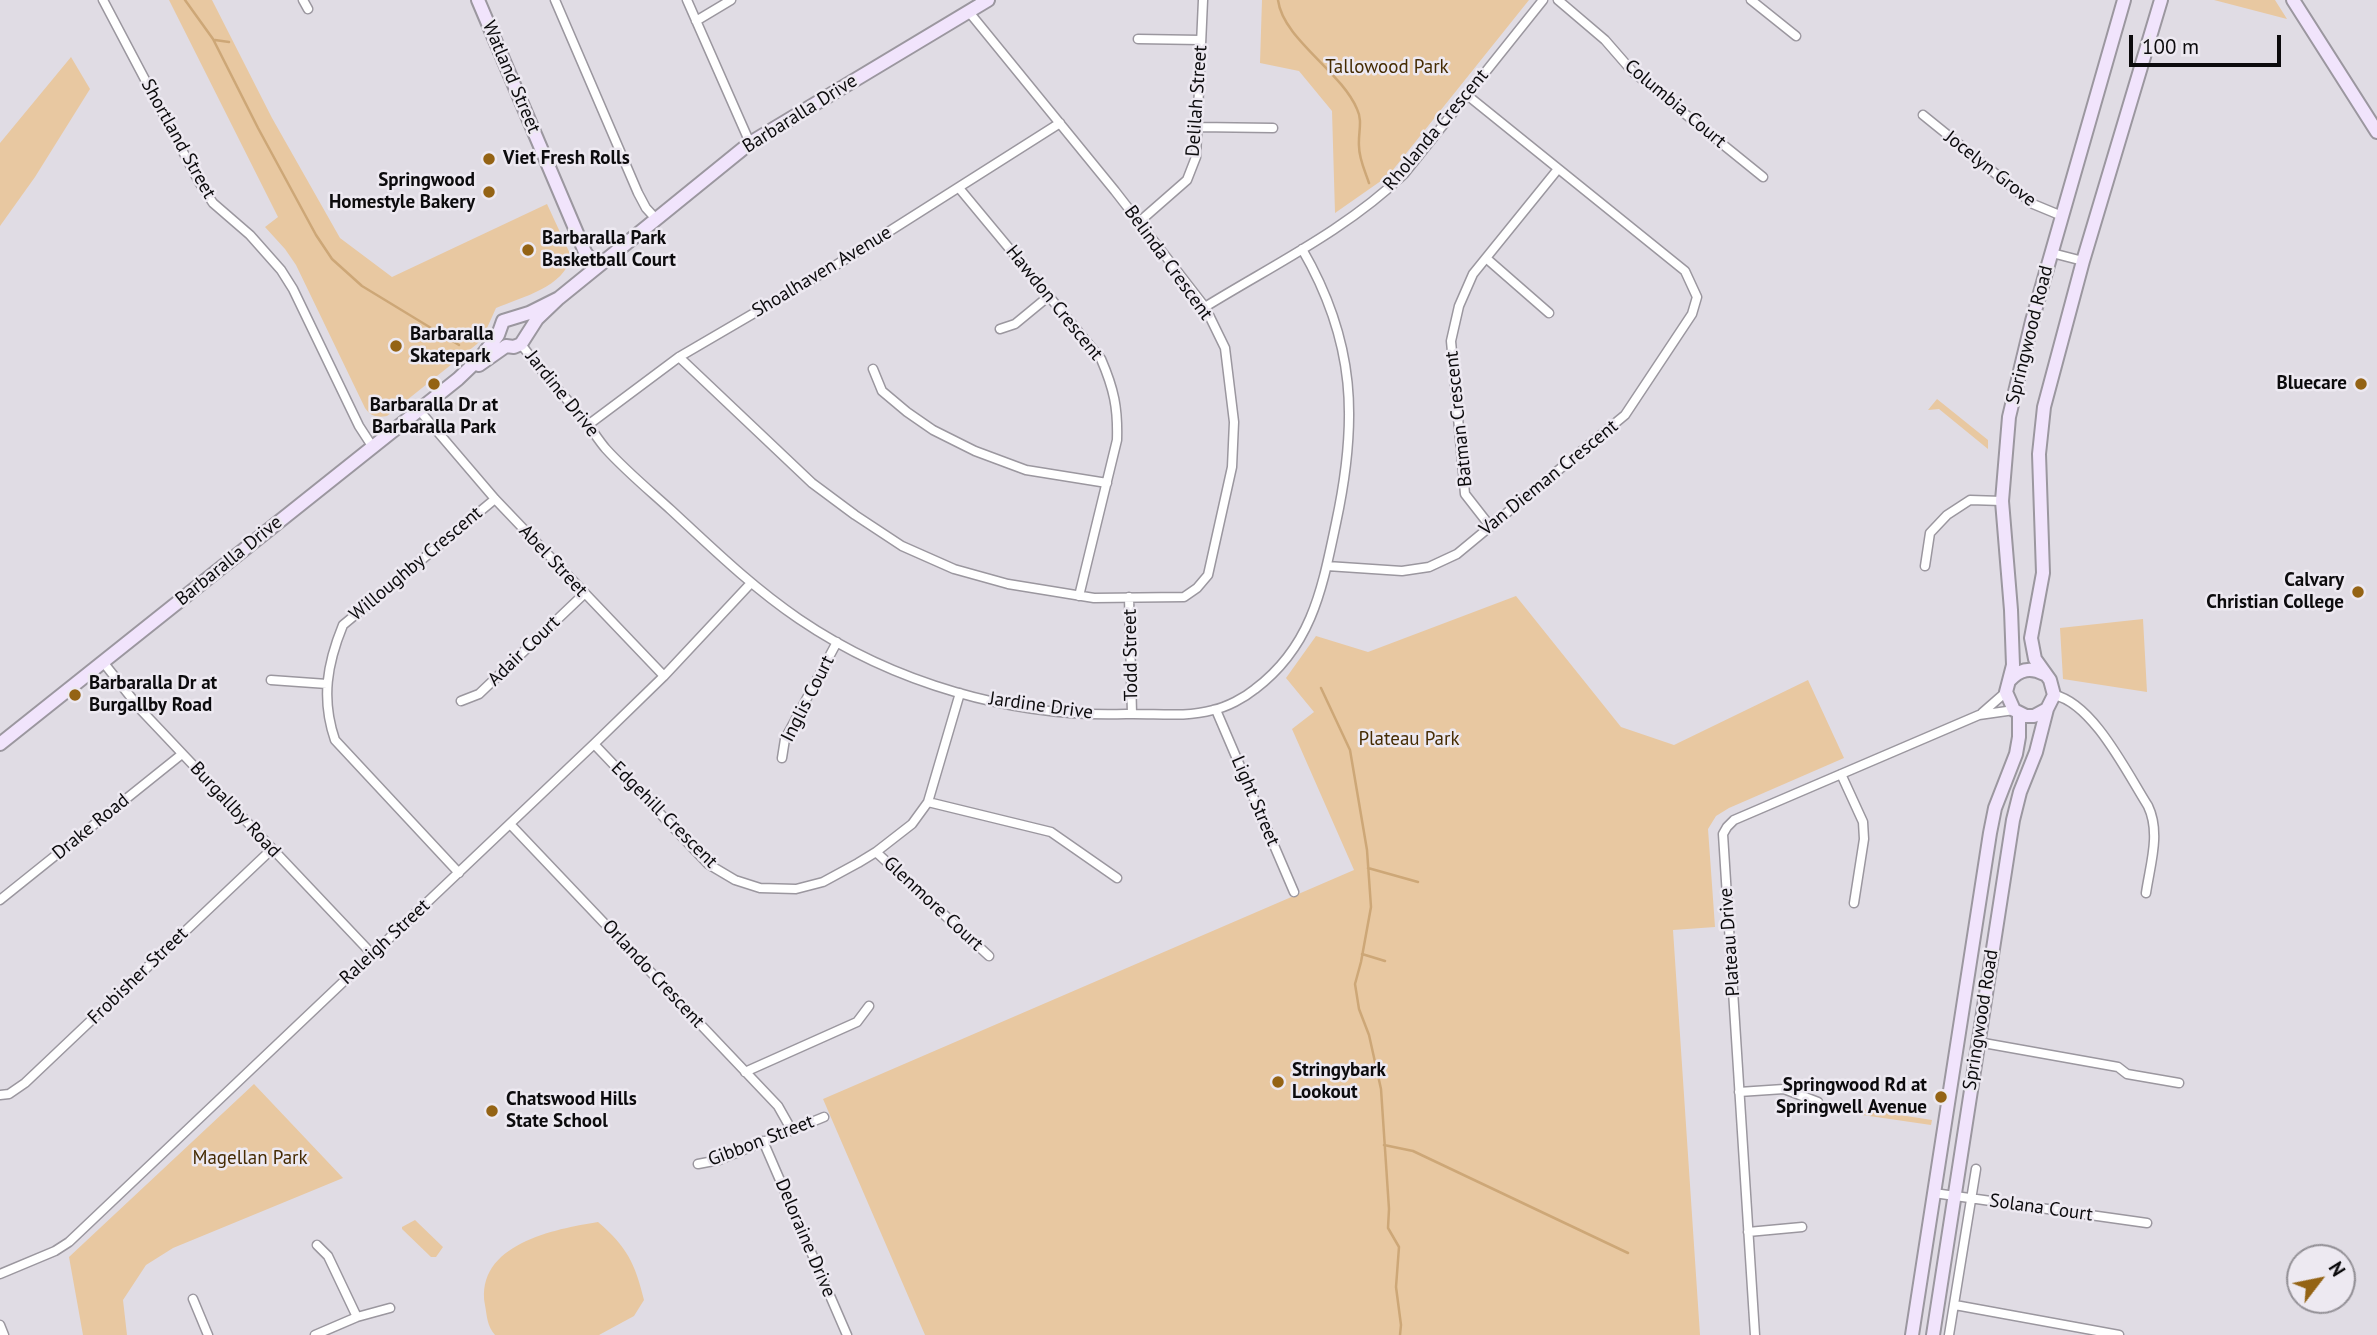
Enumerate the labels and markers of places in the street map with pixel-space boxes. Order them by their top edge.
place label: Viet Fresh Rolls [503,148,630,170]
marker: Viet Fresh Rolls [481,151,497,167]
place label: Springwood Homestyle Bakery [329,170,475,214]
marker: Springwood Homestyle Bakery [481,184,497,200]
place label: Barbaralla Park Basketball Court [542,228,676,272]
marker: Barbaralla Park Basketball Court [520,242,536,258]
place label: Barbaralla Skatepark [410,324,494,368]
marker: Barbaralla Skatepark [388,338,404,354]
place label: Bluecare [2276,373,2347,395]
marker: Barbaralla Dr at Barbaralla Park [426,376,442,392]
marker: Bluecare [2353,376,2369,392]
place label: Barbaralla Dr at Barbaralla Park [370,395,498,439]
place label: Calvary Christian College [2206,570,2344,614]
marker: Calvary Christian College [2350,584,2366,600]
place label: Barbaralla Dr at Burgallby Road [89,673,217,717]
marker: Barbaralla Dr at Burgallby Road [67,687,83,703]
place label: Stringybark Lookout [1292,1060,1386,1104]
marker: Stringybark Lookout [1270,1074,1286,1090]
place label: Springwood Rd at Springwell Avenue [1776,1075,1927,1119]
place label: Chatswood Hills State School [506,1089,637,1133]
marker: Springwood Rd at Springwell Avenue [1933,1089,1949,1105]
marker: Chatswood Hills State School [484,1103,500,1119]

